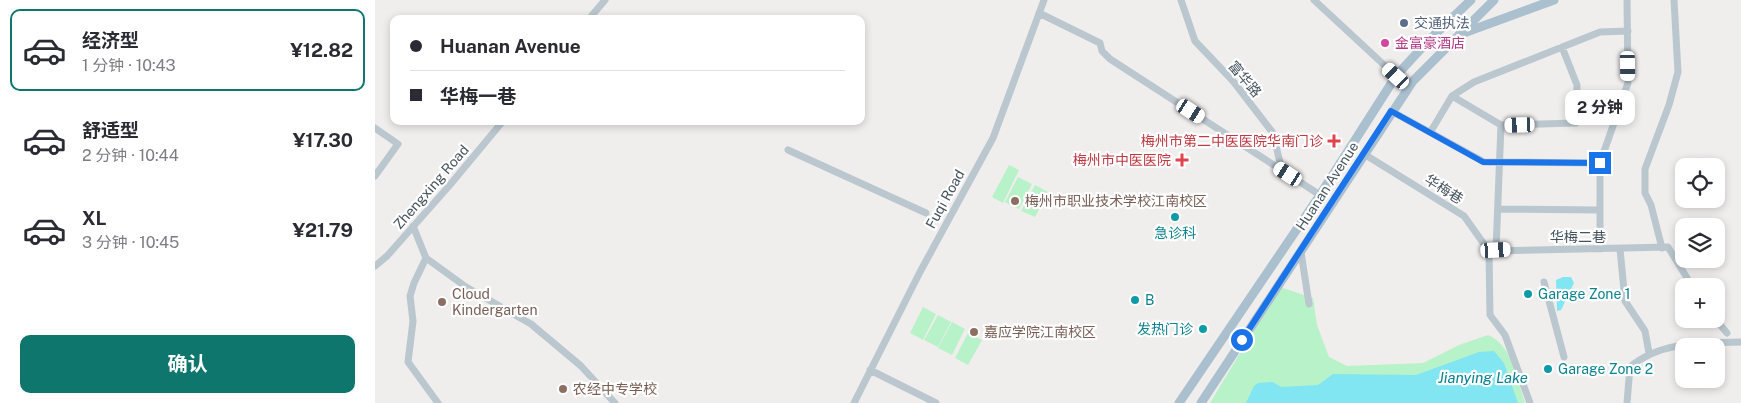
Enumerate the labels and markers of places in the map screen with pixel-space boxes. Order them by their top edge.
place label: 交通执法 [1414,15,1470,31]
marker: 交通执法 [1398,17,1410,29]
place label: 金富豪酒店 [1395,35,1465,51]
marker: 金富豪酒店 [1379,37,1391,49]
place label: 梅州市第二中医医院华南门诊 [1141,133,1323,149]
marker: 梅州市第二中医医院华南门诊 [1327,134,1341,148]
place label: 梅州市中医医院 [1073,152,1171,168]
marker: 梅州市中医医院 [1175,153,1189,167]
place label: 梅州市职业技术学校江南校区 [1025,193,1207,209]
marker: 梅州市职业技术学校江南校区 [1009,195,1021,207]
marker: 急诊科 [1169,211,1181,223]
place label: 急诊科 [1154,225,1196,241]
place label: Cloud Kindergarten [452,286,538,318]
place label: Garage Zone 1 [1538,286,1630,302]
marker: Garage Zone 1 [1522,288,1534,300]
place label: B [1145,292,1154,308]
marker: B [1129,294,1141,306]
marker: Cloud Kindergarten [436,296,448,308]
place label: 发热门诊 [1137,321,1193,337]
marker: 发热门诊 [1197,323,1209,335]
place label: 嘉应学院江南校区 [984,324,1096,340]
marker: 嘉应学院江南校区 [968,326,980,338]
place label: Garage Zone 2 [1558,361,1653,377]
marker: Garage Zone 2 [1542,363,1554,375]
place label: 农经中专学校 [573,381,657,397]
marker: 农经中专学校 [557,383,569,395]

